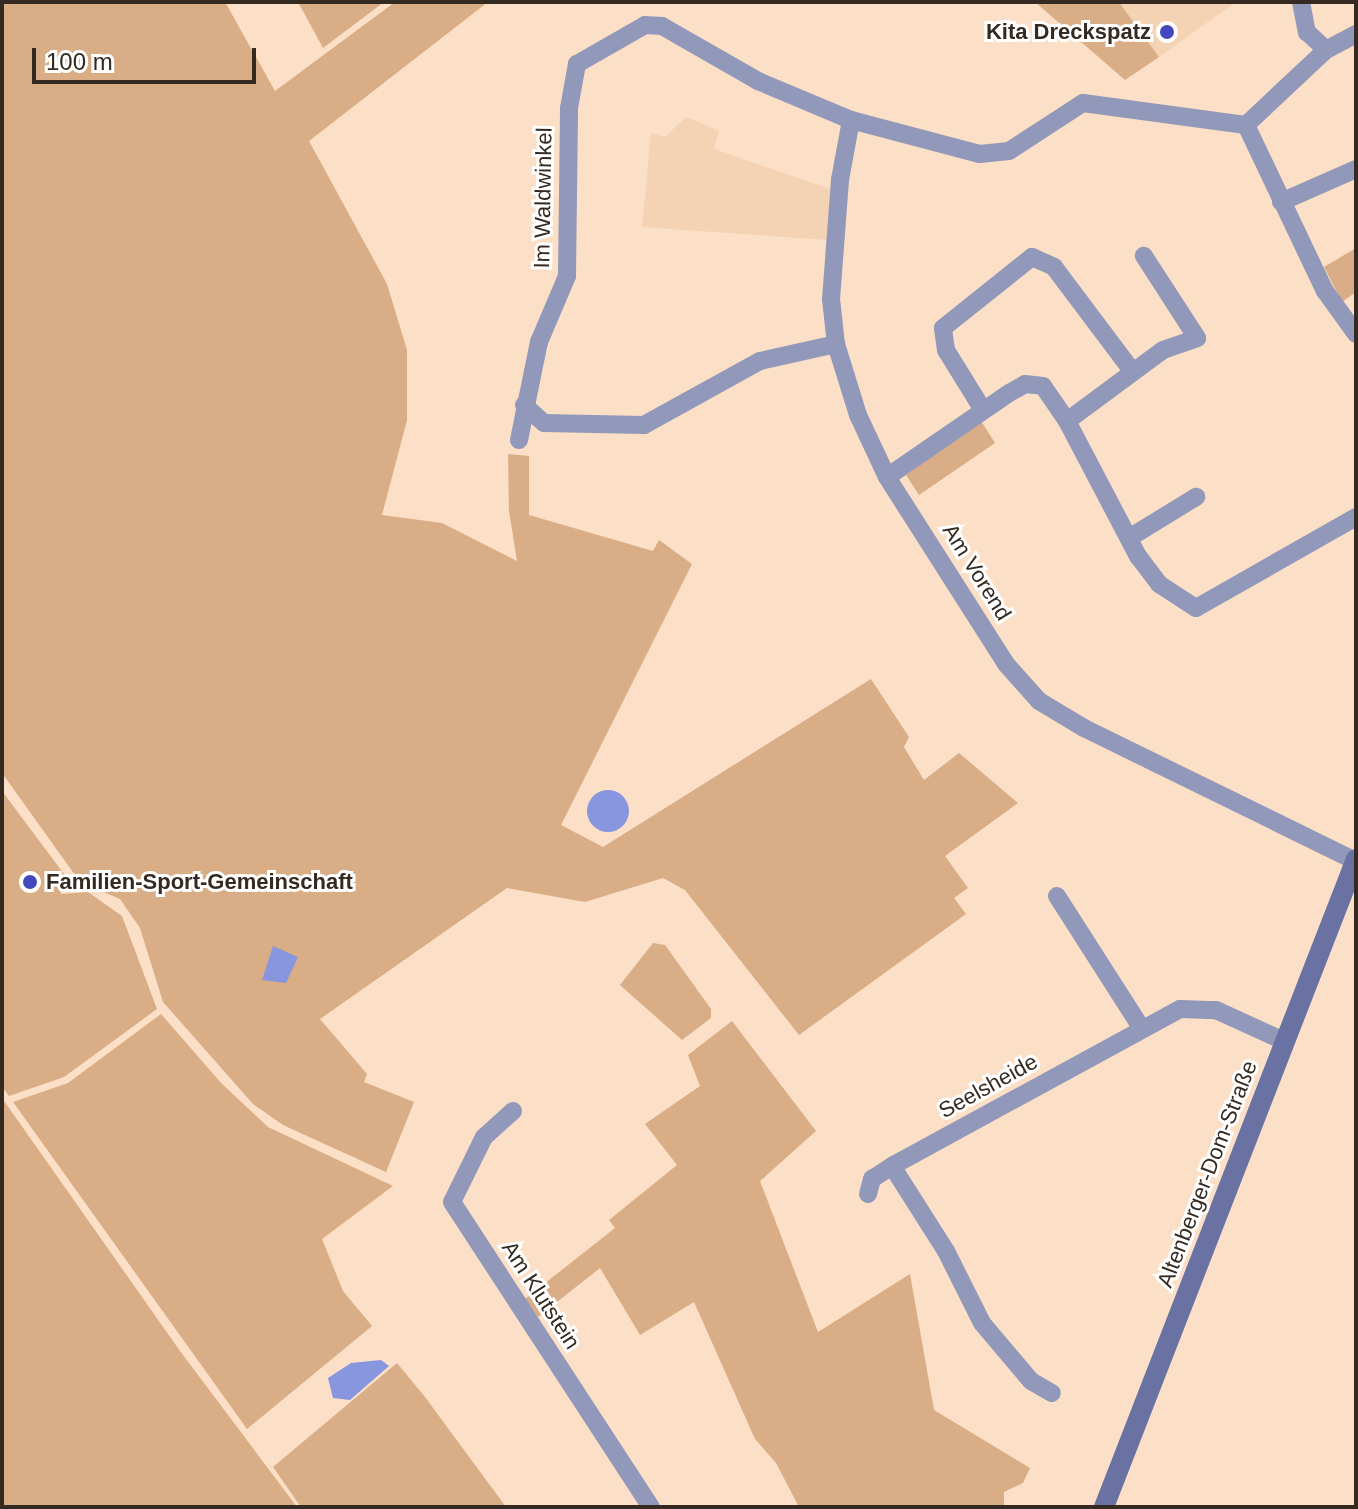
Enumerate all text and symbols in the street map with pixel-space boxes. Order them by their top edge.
place label: Kita Dreckspatz [986,19,1151,45]
marker: Kita Dreckspatz [1158,23,1176,41]
scale bar [36,32,260,82]
text: 100 m [46,48,113,75]
street label: Im Waldwinkel [529,127,557,269]
street label: Am Vorend [937,519,1017,625]
place label: Familien-Sport-Gemeinschaft [46,869,353,895]
marker: Familien-Sport-Gemeinschaft [21,873,39,891]
street label: Seelsheide [934,1048,1042,1124]
street label: Altenberger-Dom-Straße [1152,1057,1262,1291]
street label: Am Klutstein [496,1236,586,1354]

